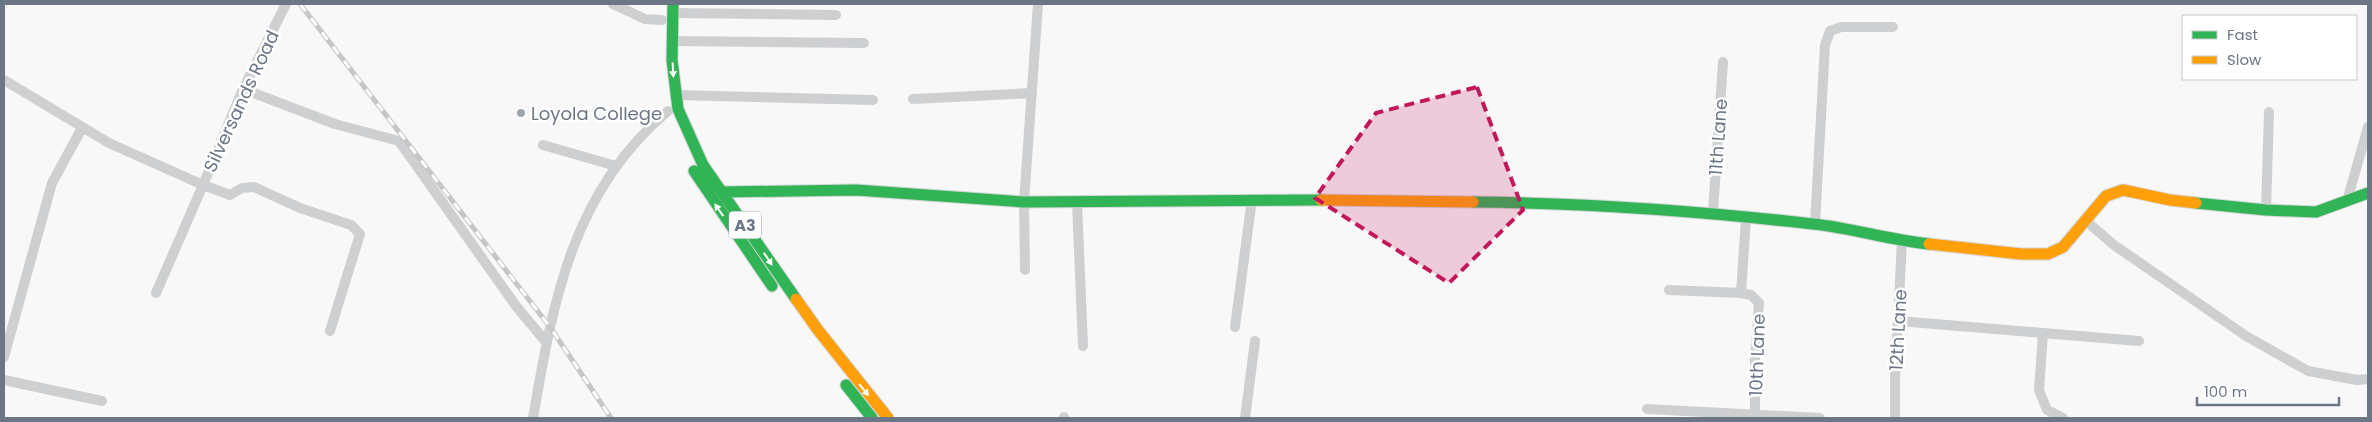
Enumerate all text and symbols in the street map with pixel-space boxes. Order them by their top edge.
legend [2182,15,2357,80]
text: Fast [2227,24,2258,45]
street label: Silversands Road [197,26,285,176]
text: Slow [2227,49,2262,70]
one-way arrow [669,62,677,78]
street label: 11th Lane [1703,98,1733,176]
place label: Loyola College [531,101,662,126]
marker: Loyola College [515,107,527,119]
one-way arrow [714,203,724,216]
road number: A3 [729,212,761,238]
one-way arrow [763,252,773,266]
street label: 12th Lane [1883,289,1913,371]
street label: 10th Lane [1743,313,1771,397]
scale bar [2197,374,2340,406]
text: 100 m [2204,381,2247,402]
one-way arrow [859,383,870,396]

